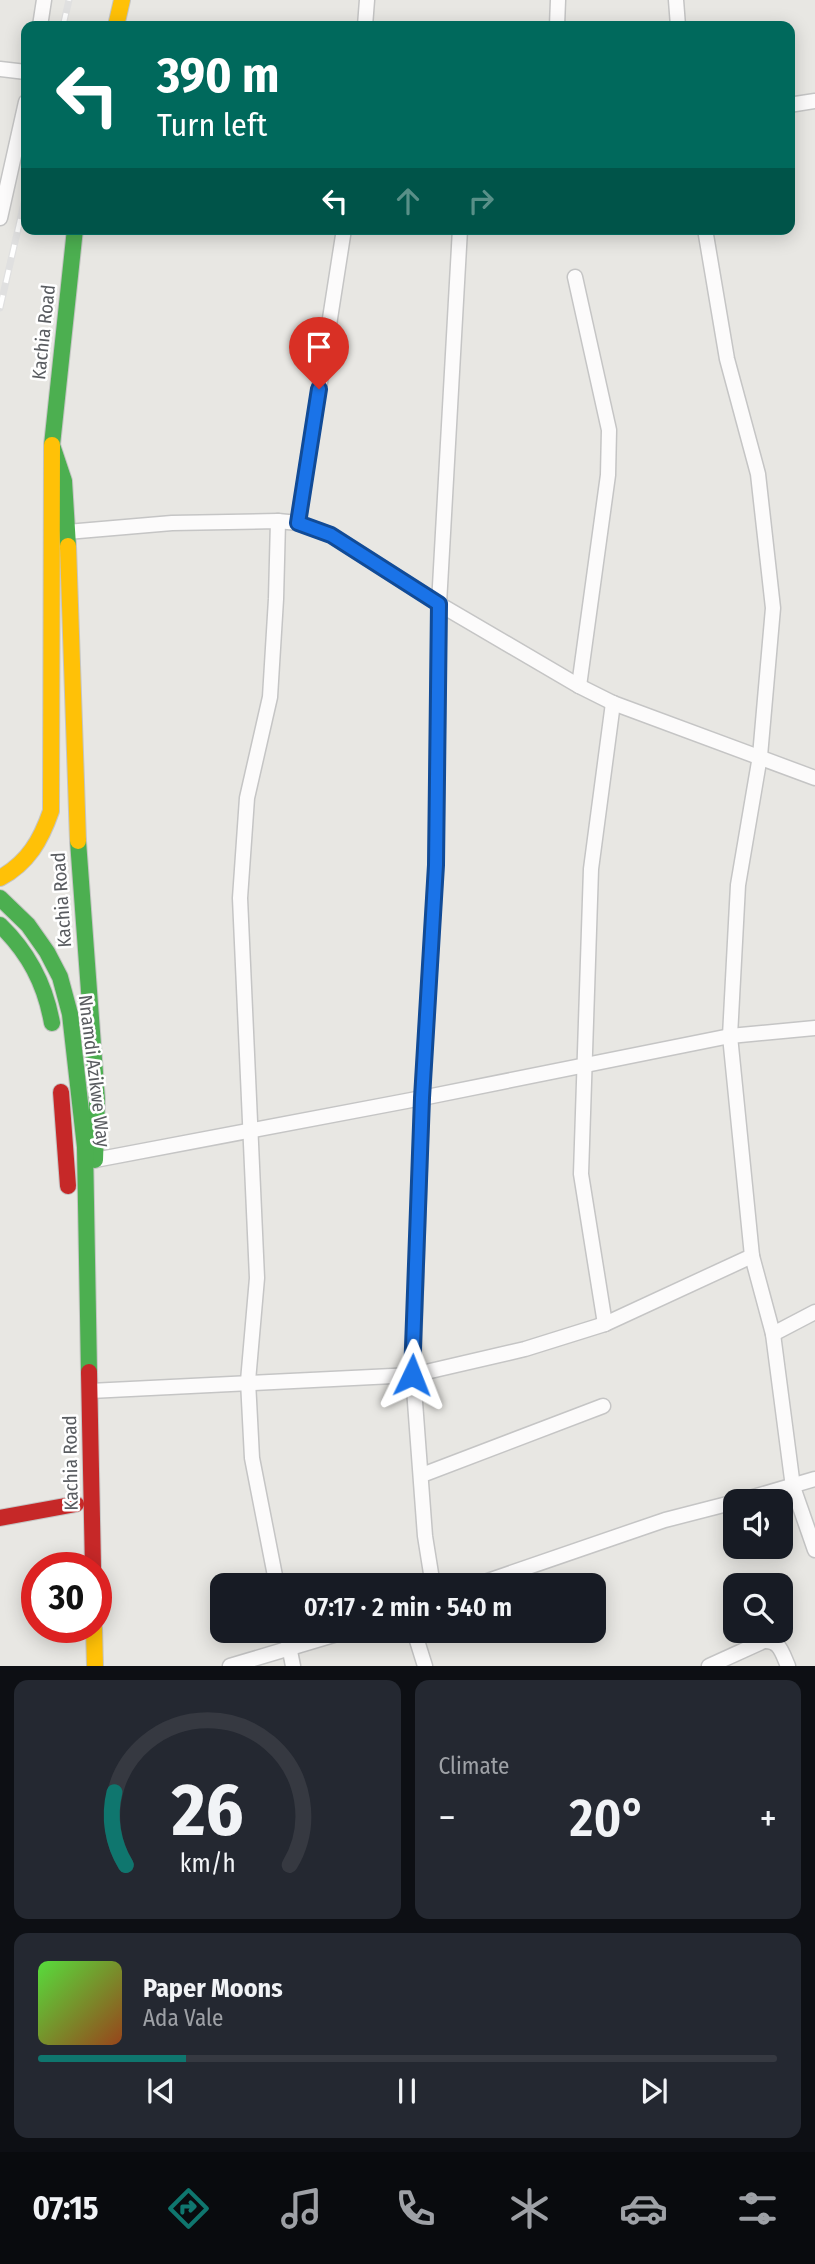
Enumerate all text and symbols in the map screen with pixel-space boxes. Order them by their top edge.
text: 390 m [157,46,279,105]
icon: left [42,49,133,140]
text: Turn left [157,106,267,144]
icon: left [316,182,354,220]
icon: ahead [389,182,427,220]
icon: right [462,182,500,220]
street label: Kachia Road [27,283,60,381]
pin [289,317,349,389]
icon: arrive [300,328,338,366]
street label: Kachia Road [47,852,76,948]
street label: Nnamdi Azikwe Way [74,993,115,1149]
position arrow [375,1338,449,1412]
street label: Kachia Road [58,1415,83,1511]
map controls [723,1489,793,1643]
button: sound [723,1489,793,1559]
speed limit sign: 30 [21,1552,112,1643]
button: search [723,1573,793,1643]
text: 07:17 · 2 min · 540 m [304,1592,512,1623]
text: Climate [439,1752,509,1780]
text: 26 [170,1768,243,1855]
text: 20° [570,1787,646,1850]
text: − [439,1795,456,1841]
text: + [760,1795,777,1841]
text: km/h [179,1849,235,1879]
text: Paper Moons [143,1973,283,2004]
text: Ada Vale [143,2004,223,2032]
icon: previous [142,2072,180,2110]
icon: pause [388,2072,426,2110]
icon: next [635,2072,673,2110]
icon: directions [164,2184,213,2233]
icon: music [277,2184,326,2233]
icon: phone [391,2184,440,2233]
icon: climate [505,2184,554,2233]
icon: car [619,2184,668,2233]
icon: filters [733,2184,782,2233]
text: 07:15 [32,2189,99,2227]

